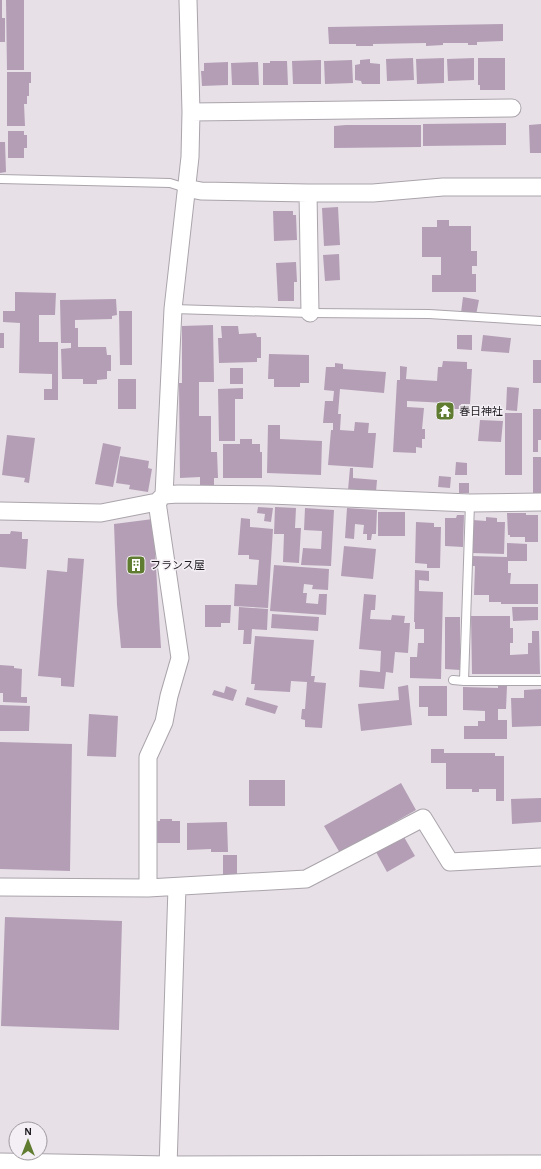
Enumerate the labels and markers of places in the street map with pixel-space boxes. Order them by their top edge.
temple icon: 春日神社 [434,400,456,422]
place label: 春日神社 [459,405,503,417]
building icon: フランス屋 [125,554,147,576]
place label: フランス屋 [150,560,205,571]

